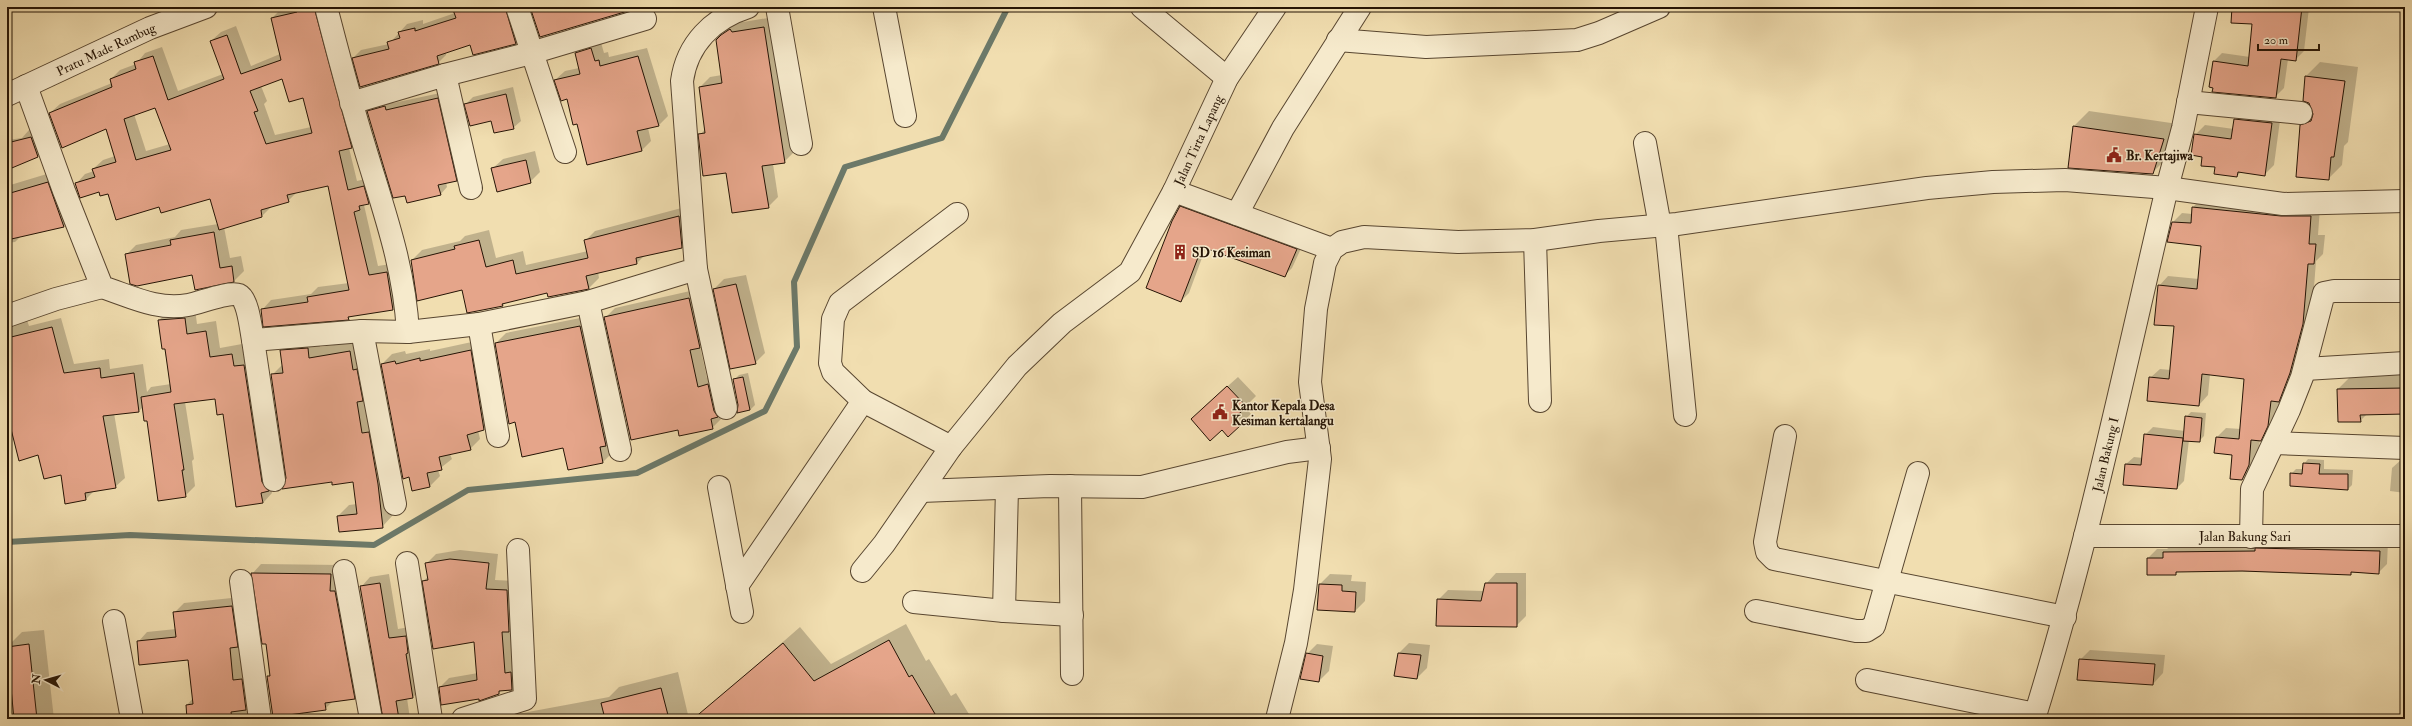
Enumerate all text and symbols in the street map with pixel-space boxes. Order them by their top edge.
street label: Pratu Made Rambug [54,19,159,80]
scale bar [2258,26,2319,52]
text: 20 m [2264,33,2289,48]
street label: Jalan Tirta Lapang [1170,92,1228,190]
public building icon: Br. Kertajiwa [2105,146,2123,164]
place label: Br. Kertajiwa [2126,148,2193,164]
building icon: SD 16 Kesiman [1171,243,1189,261]
place label: SD 16 Kesiman [1192,245,1271,261]
place label: Kantor Kepala Desa Kesiman kertalangu [1232,398,1335,430]
public building icon: Kantor Kepala Desa Kesiman kertalangu [1211,403,1229,421]
street label: Jalan Bakung I [2089,416,2123,495]
street label: Jalan Bakung Sari [2198,529,2292,545]
north arrow [26,660,66,700]
text: N [29,672,44,686]

